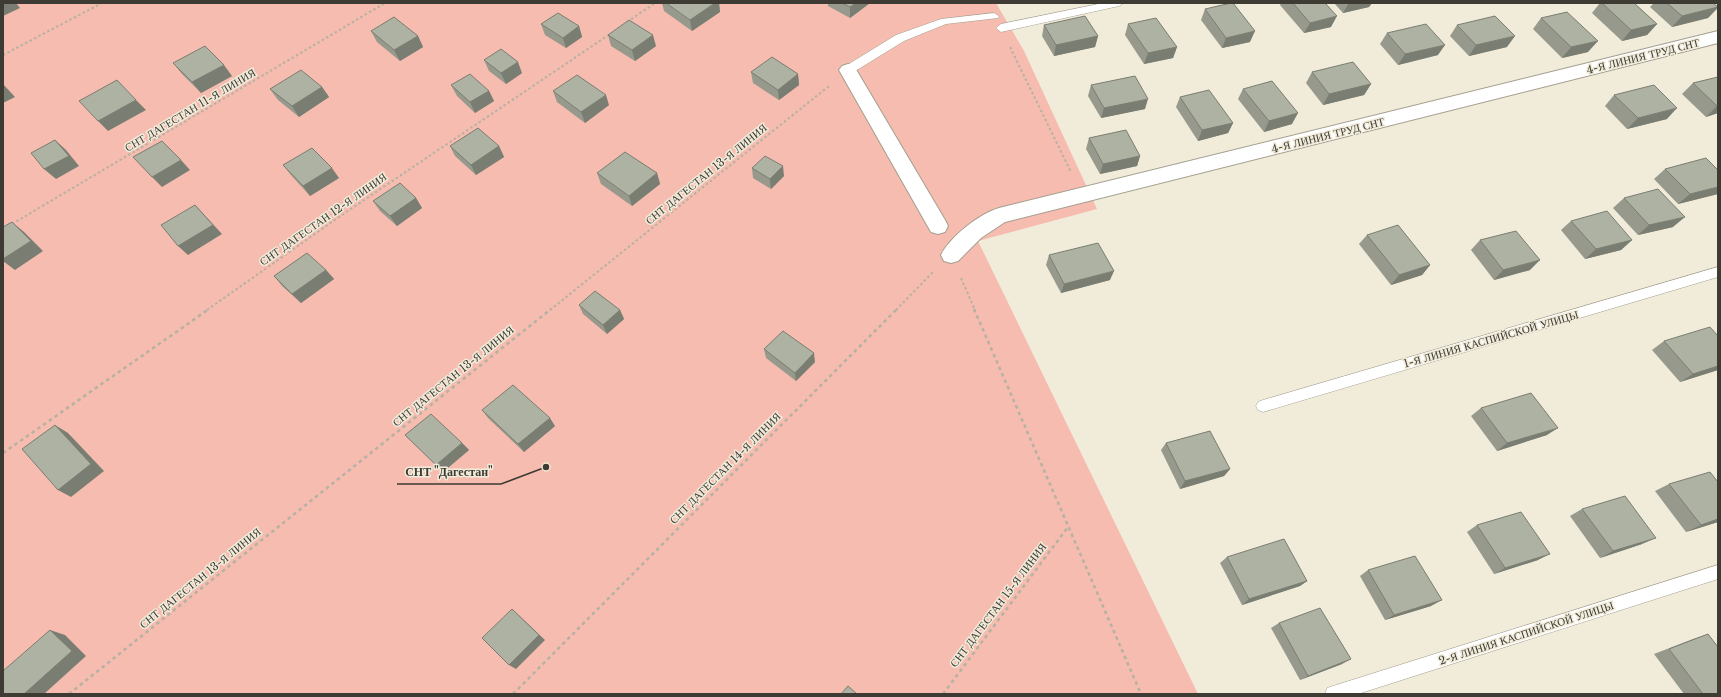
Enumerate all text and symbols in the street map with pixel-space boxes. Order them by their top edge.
street label: 4-Я ЛИНИЯ ТРУД СНТ [1585,35,1701,77]
street label: СНТ ДАГЕСТАН 11-Я ЛИНИЯ [122,65,259,155]
street label: 4-Я ЛИНИЯ ТРУД СНТ [1270,114,1386,156]
street label: СНТ ДАГЕСТАН 13-Я ЛИНИЯ [642,120,770,227]
street label: СНТ ДАГЕСТАН 12-Я ЛИНИЯ [257,169,390,268]
street label: 1-Я ЛИНИЯ КАСПИЙСКОЙ УЛИЦЫ [1402,307,1580,371]
street label: СНТ ДАГЕСТАН 13-Я ЛИНИЯ [389,322,517,429]
street label: СНТ ДАГЕСТАН 14-Я ЛИНИЯ [666,409,784,527]
callout: СНТ "Дагестан" [397,460,501,484]
text: СНТ "Дагестан" [405,464,493,479]
street label: СНТ ДАГЕСТАН 13-Я ЛИНИЯ [136,524,264,631]
street label: СНТ ДАГЕСТАН 15-Я ЛИНИЯ [947,540,1050,670]
street label: 2-Я ЛИНИЯ КАСПИЙСКОЙ УЛИЦЫ [1437,598,1616,668]

